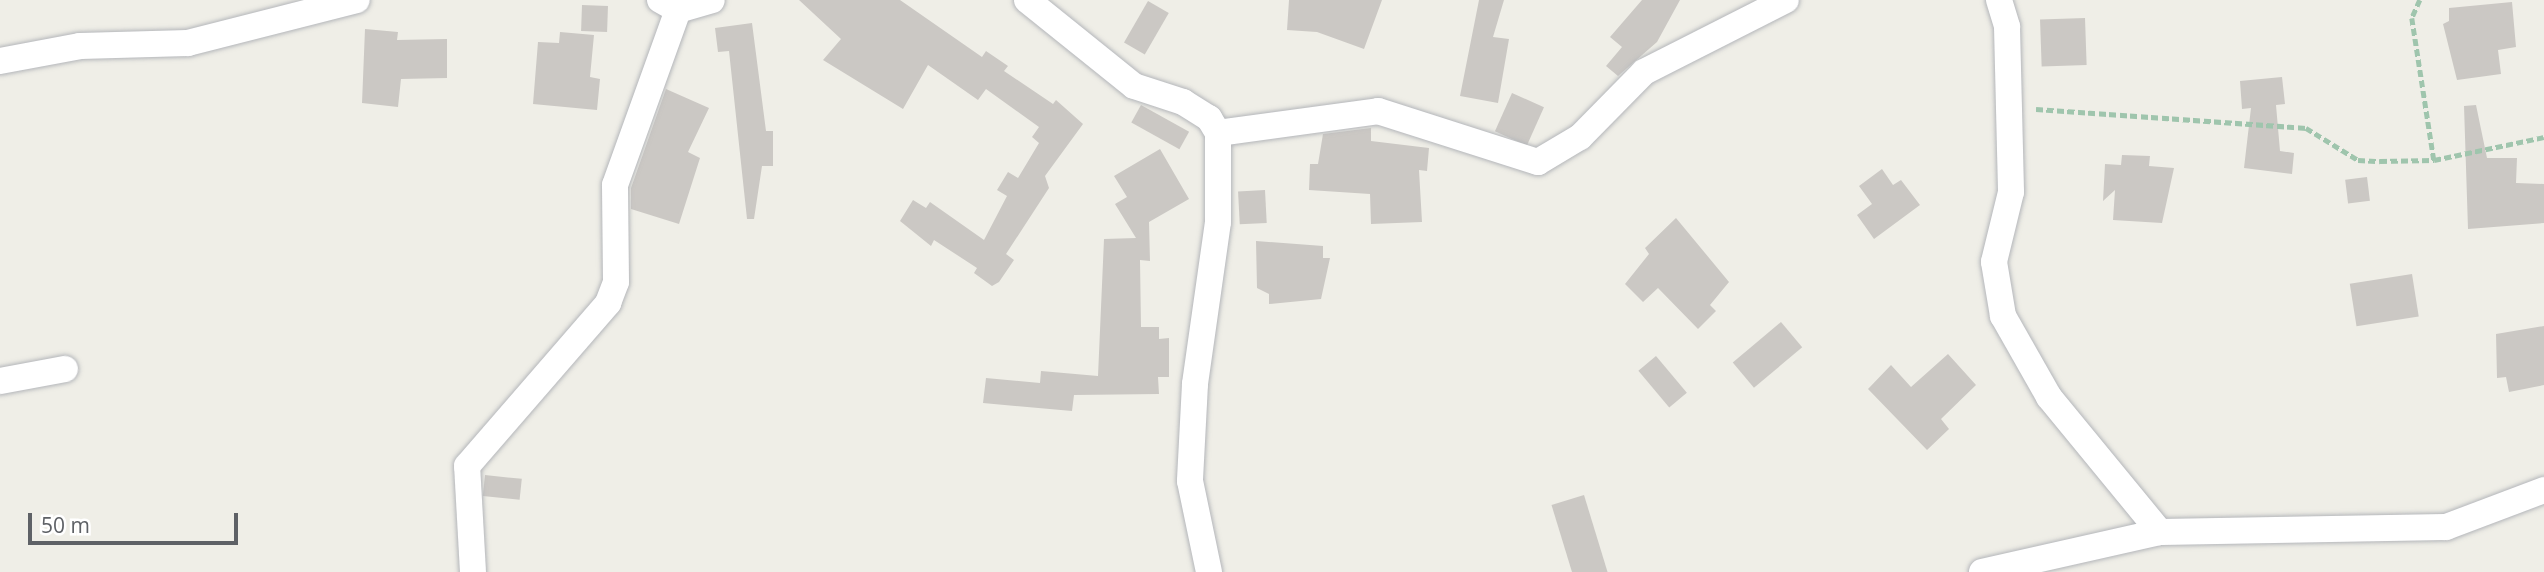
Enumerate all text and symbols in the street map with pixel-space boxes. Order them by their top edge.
scale bar [32,498,242,542]
text: 50 m [41,511,90,539]

